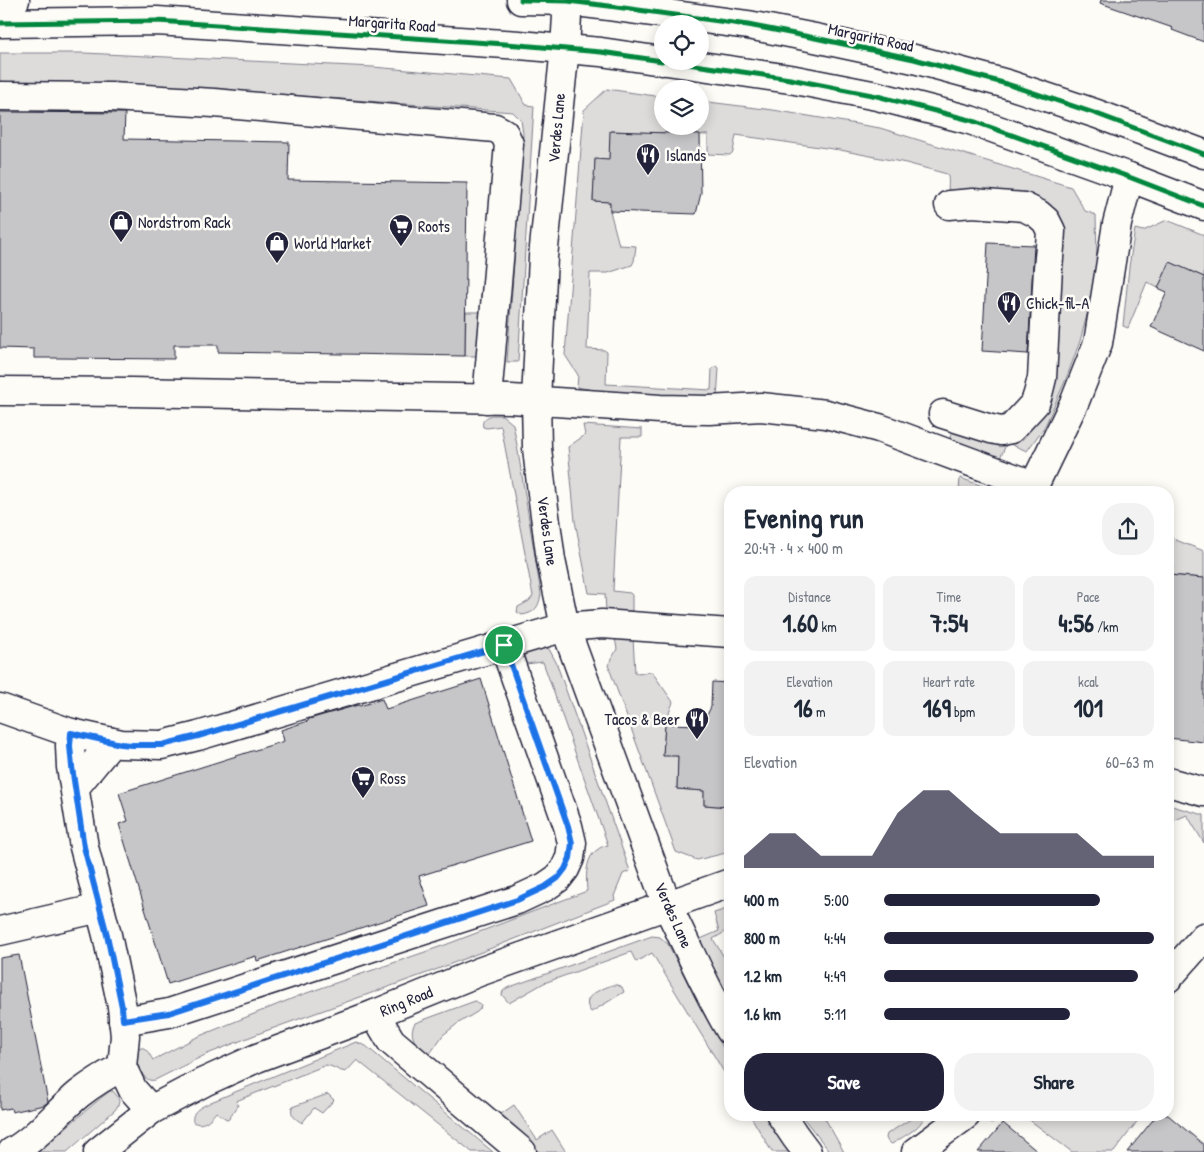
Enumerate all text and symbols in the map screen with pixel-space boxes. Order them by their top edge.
street label: Margarita Road [348,9,436,37]
map controls [654,15,709,135]
button: locate [654,15,709,70]
street label: Margarita Road [826,17,916,57]
button: layers [654,80,709,135]
street label: Verdes Lane [542,92,570,164]
restaurant icon: Islands [635,142,661,176]
place label: Islands [666,144,706,166]
shop icon: Nordstrom Rack [108,209,134,243]
place label: Nordstrom Rack [138,211,231,233]
supermarket icon: Roots [388,213,414,247]
place label: Roots [418,215,450,237]
shop icon: World Market [264,230,290,264]
place label: World Market [294,232,372,254]
restaurant icon: Chick-fil-A [996,290,1022,324]
place label: Chick-fil-A [1026,292,1090,314]
street label: Verdes Lane [532,495,564,568]
text: Evening run [744,499,864,537]
button: share [1102,503,1154,555]
text: 20:47 · 4 × 400 m [744,537,843,559]
text: Distance [788,587,831,606]
text: Time [937,587,961,606]
text: Pace [1077,587,1100,606]
text: 1.60 [783,606,818,640]
text: 7:54 [930,606,968,640]
text: 4:56 [1058,606,1094,640]
text: km [818,617,837,636]
text: /km [1094,617,1118,636]
pin [483,624,525,666]
icon: arrive [490,631,518,659]
text: Elevation [786,672,833,691]
text: Heart rate [923,672,975,691]
text: kcal [1078,672,1099,691]
text: 16 [794,691,813,725]
text: 169 [923,691,951,725]
text: 101 [1074,691,1103,725]
text: m [813,702,826,721]
text: bpm [951,702,975,721]
restaurant icon: Tacos & Beer [684,706,710,740]
place label: Tacos & Beer [605,708,680,730]
text: Elevation [744,751,797,773]
text: 60–63 m [1106,751,1154,773]
supermarket icon: Ross [350,765,376,799]
place label: Ross [380,767,406,789]
street label: Verdes Lane [650,879,698,952]
text: 400 m [744,889,779,911]
text: 5:00 [824,889,849,911]
text: 800 m [744,927,780,949]
text: 4:44 [824,927,846,949]
text: 1.2 km [744,965,782,987]
text: 4:49 [824,965,846,987]
street label: Ring Road [376,980,436,1022]
text: 1.6 km [744,1003,781,1025]
text: 5:11 [824,1003,846,1025]
button: Save [744,1053,944,1111]
button: Share [954,1053,1154,1111]

